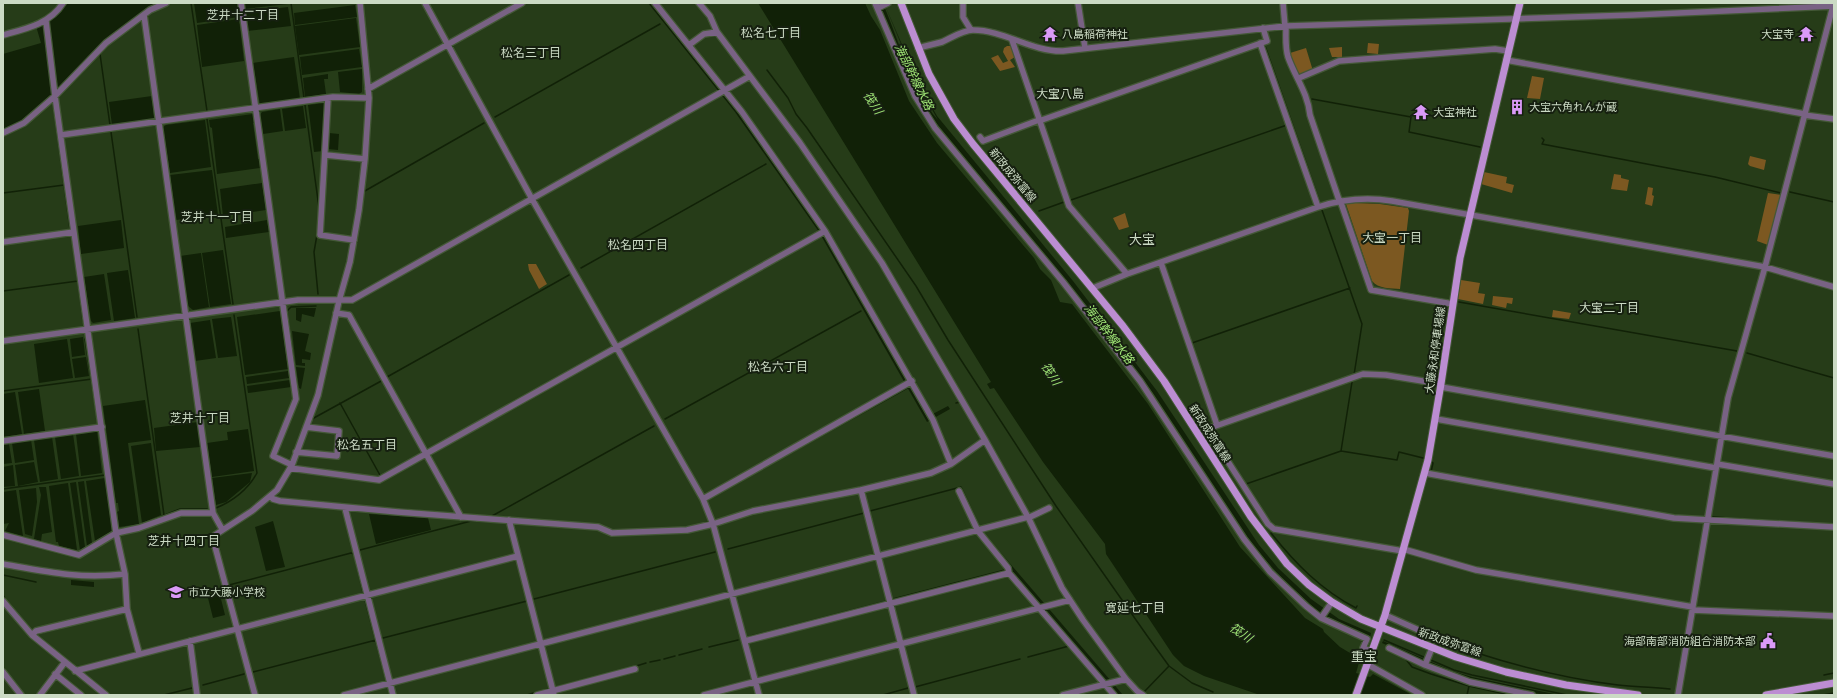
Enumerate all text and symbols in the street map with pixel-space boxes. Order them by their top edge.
district label: 芝井十二丁目 [207,7,279,23]
district label: 松名七丁目 [741,25,801,41]
temple icon: 八島稲荷神社 [1041,25,1059,43]
temple icon: 大宝寺 [1797,25,1815,43]
place label: 八島稲荷神社 [1062,27,1128,42]
place label: 大宝寺 [1761,27,1794,42]
water label: 海部幹線水路 [891,41,937,114]
district label: 松名三丁目 [501,45,561,61]
district label: 大宝八島 [1036,86,1084,102]
water label: 筏川 [860,89,887,119]
building icon: 大宝六角れんが蔵 [1508,98,1526,116]
place label: 大宝六角れんが蔵 [1529,100,1617,115]
temple icon: 大宝神社 [1412,103,1430,121]
place label: 大宝神社 [1433,105,1477,120]
street label: 新政成弥富線 [986,145,1040,205]
district label: 芝井十一丁目 [181,209,253,225]
district label: 大宝一丁目 [1362,230,1422,246]
district label: 大宝 [1129,231,1155,249]
district label: 松名四丁目 [608,237,668,253]
district label: 大宝二丁目 [1579,300,1639,316]
water label: 海部幹線水路 [1081,301,1138,368]
street label: 大藤永和停車場線 [1422,305,1449,395]
district label: 松名六丁目 [748,359,808,375]
water label: 筏川 [1038,360,1065,390]
street label: 新政成弥富線 [1185,402,1234,465]
district label: 芝井十丁目 [170,410,230,426]
district label: 松名五丁目 [337,437,397,453]
district label: 芝井十四丁目 [148,533,220,549]
school or university icon: 市立大藤小学校 [167,583,185,601]
place label: 市立大藤小学校 [188,585,265,600]
district label: 寛延七丁目 [1105,600,1165,616]
water label: 筏川 [1227,620,1257,647]
street label: 新政成弥富線 [1416,625,1483,660]
public building icon: 海部南部消防組合消防本部 [1759,632,1777,650]
place label: 海部南部消防組合消防本部 [1624,634,1756,649]
district label: 重宝 [1351,648,1377,666]

